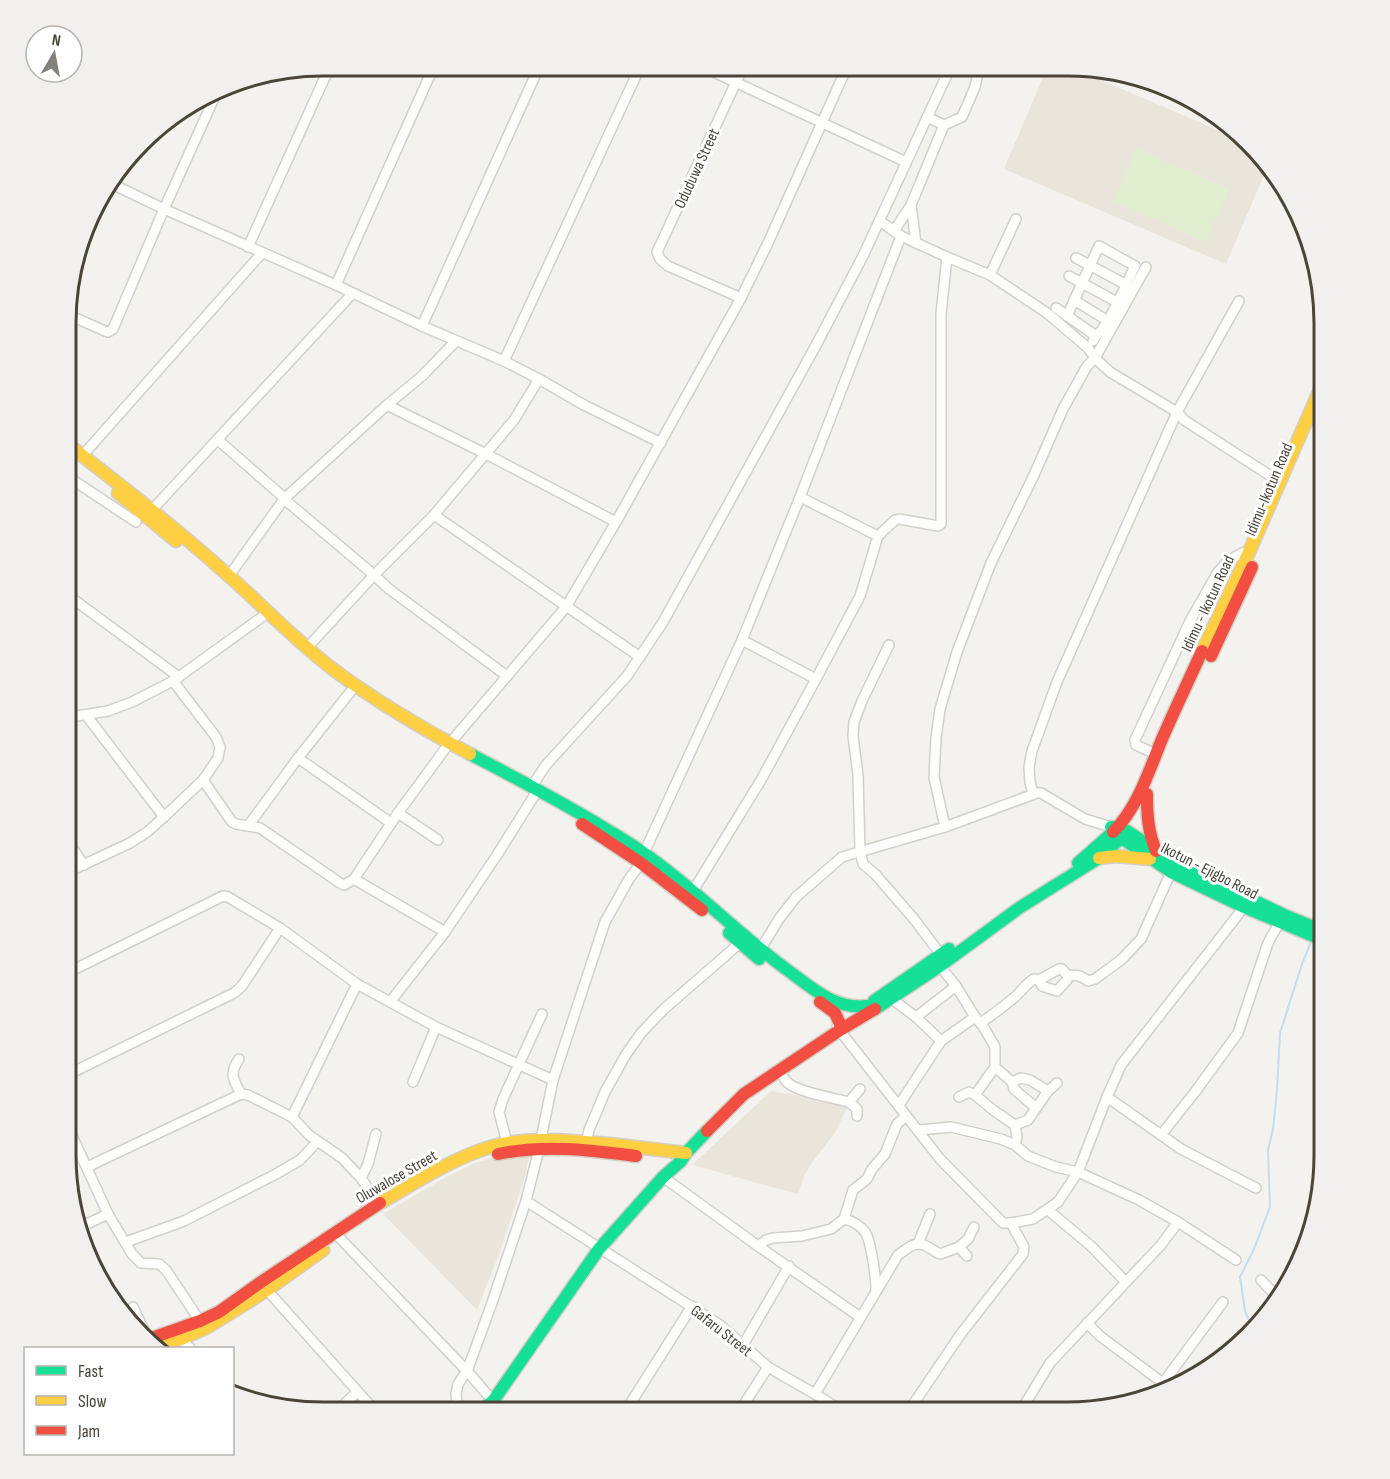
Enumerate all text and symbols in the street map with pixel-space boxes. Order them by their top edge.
north arrow [24,24,84,84]
text: N [50,31,62,51]
street label: Oduduwa Street [671,126,724,212]
street label: Idimu-Ikotun Road [1241,440,1297,539]
street label: Idimu - Ikotun Road [1178,552,1239,655]
street label: Ikotun - Ejigbo Road [1158,839,1261,904]
street label: Oluwalose Street [353,1146,441,1208]
street label: Gafaru Street [687,1301,755,1361]
legend [24,1347,234,1455]
text: Fast [78,1361,104,1382]
text: Slow [78,1391,107,1412]
text: Jam [77,1421,100,1442]

